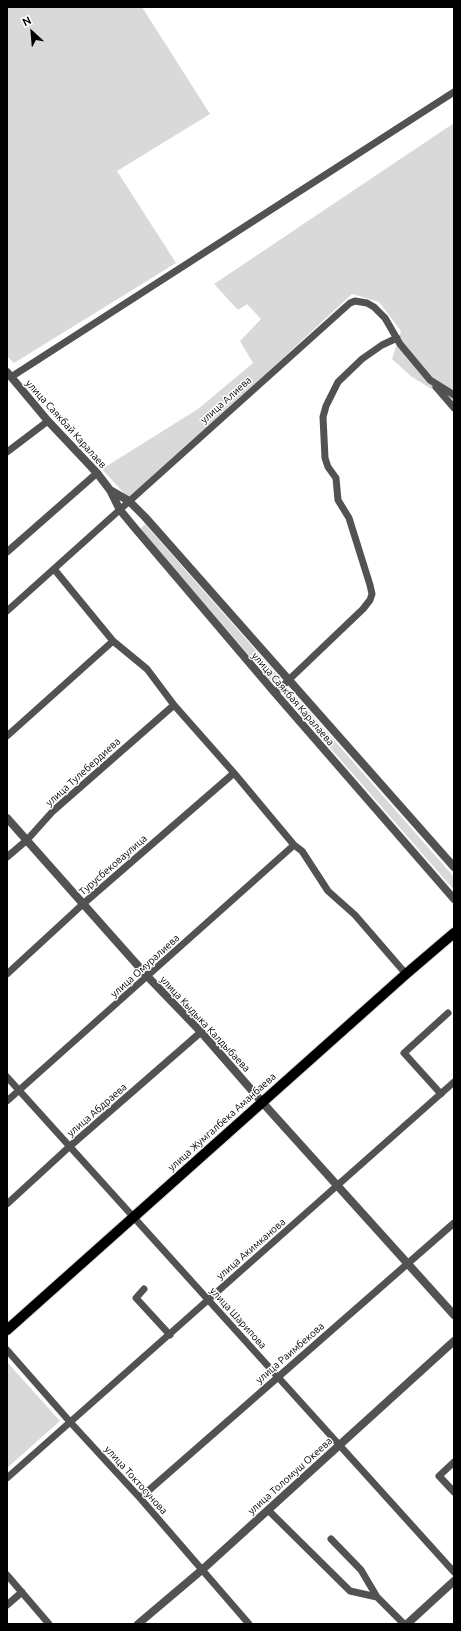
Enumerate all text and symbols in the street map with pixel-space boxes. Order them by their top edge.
north arrow [12,12,52,52]
text: N [20,14,33,28]
street label: улица Алиева [198,374,254,426]
street label: улица Саякбай Каралаев [23,377,109,471]
street label: улица Саякбая Каралаева [249,650,337,748]
street label: улица Тулебердиева [43,735,123,809]
street label: Турусбековаулица [77,832,149,898]
street label: улица Омуралиева [108,932,182,1000]
street label: улица Кыдыка Калдыбаева [157,974,253,1074]
street label: улица Жумгалбека Аманбаева [166,1070,278,1174]
street label: улица Абдраева [65,1081,129,1139]
street label: улица Акимканова [214,1216,288,1282]
street label: улица Шарипова [207,1285,269,1351]
street label: улица Раимбекова [253,1320,327,1386]
street label: улица Толомуш Океева [245,1435,335,1517]
street label: улица Токтосунова [102,1443,170,1517]

